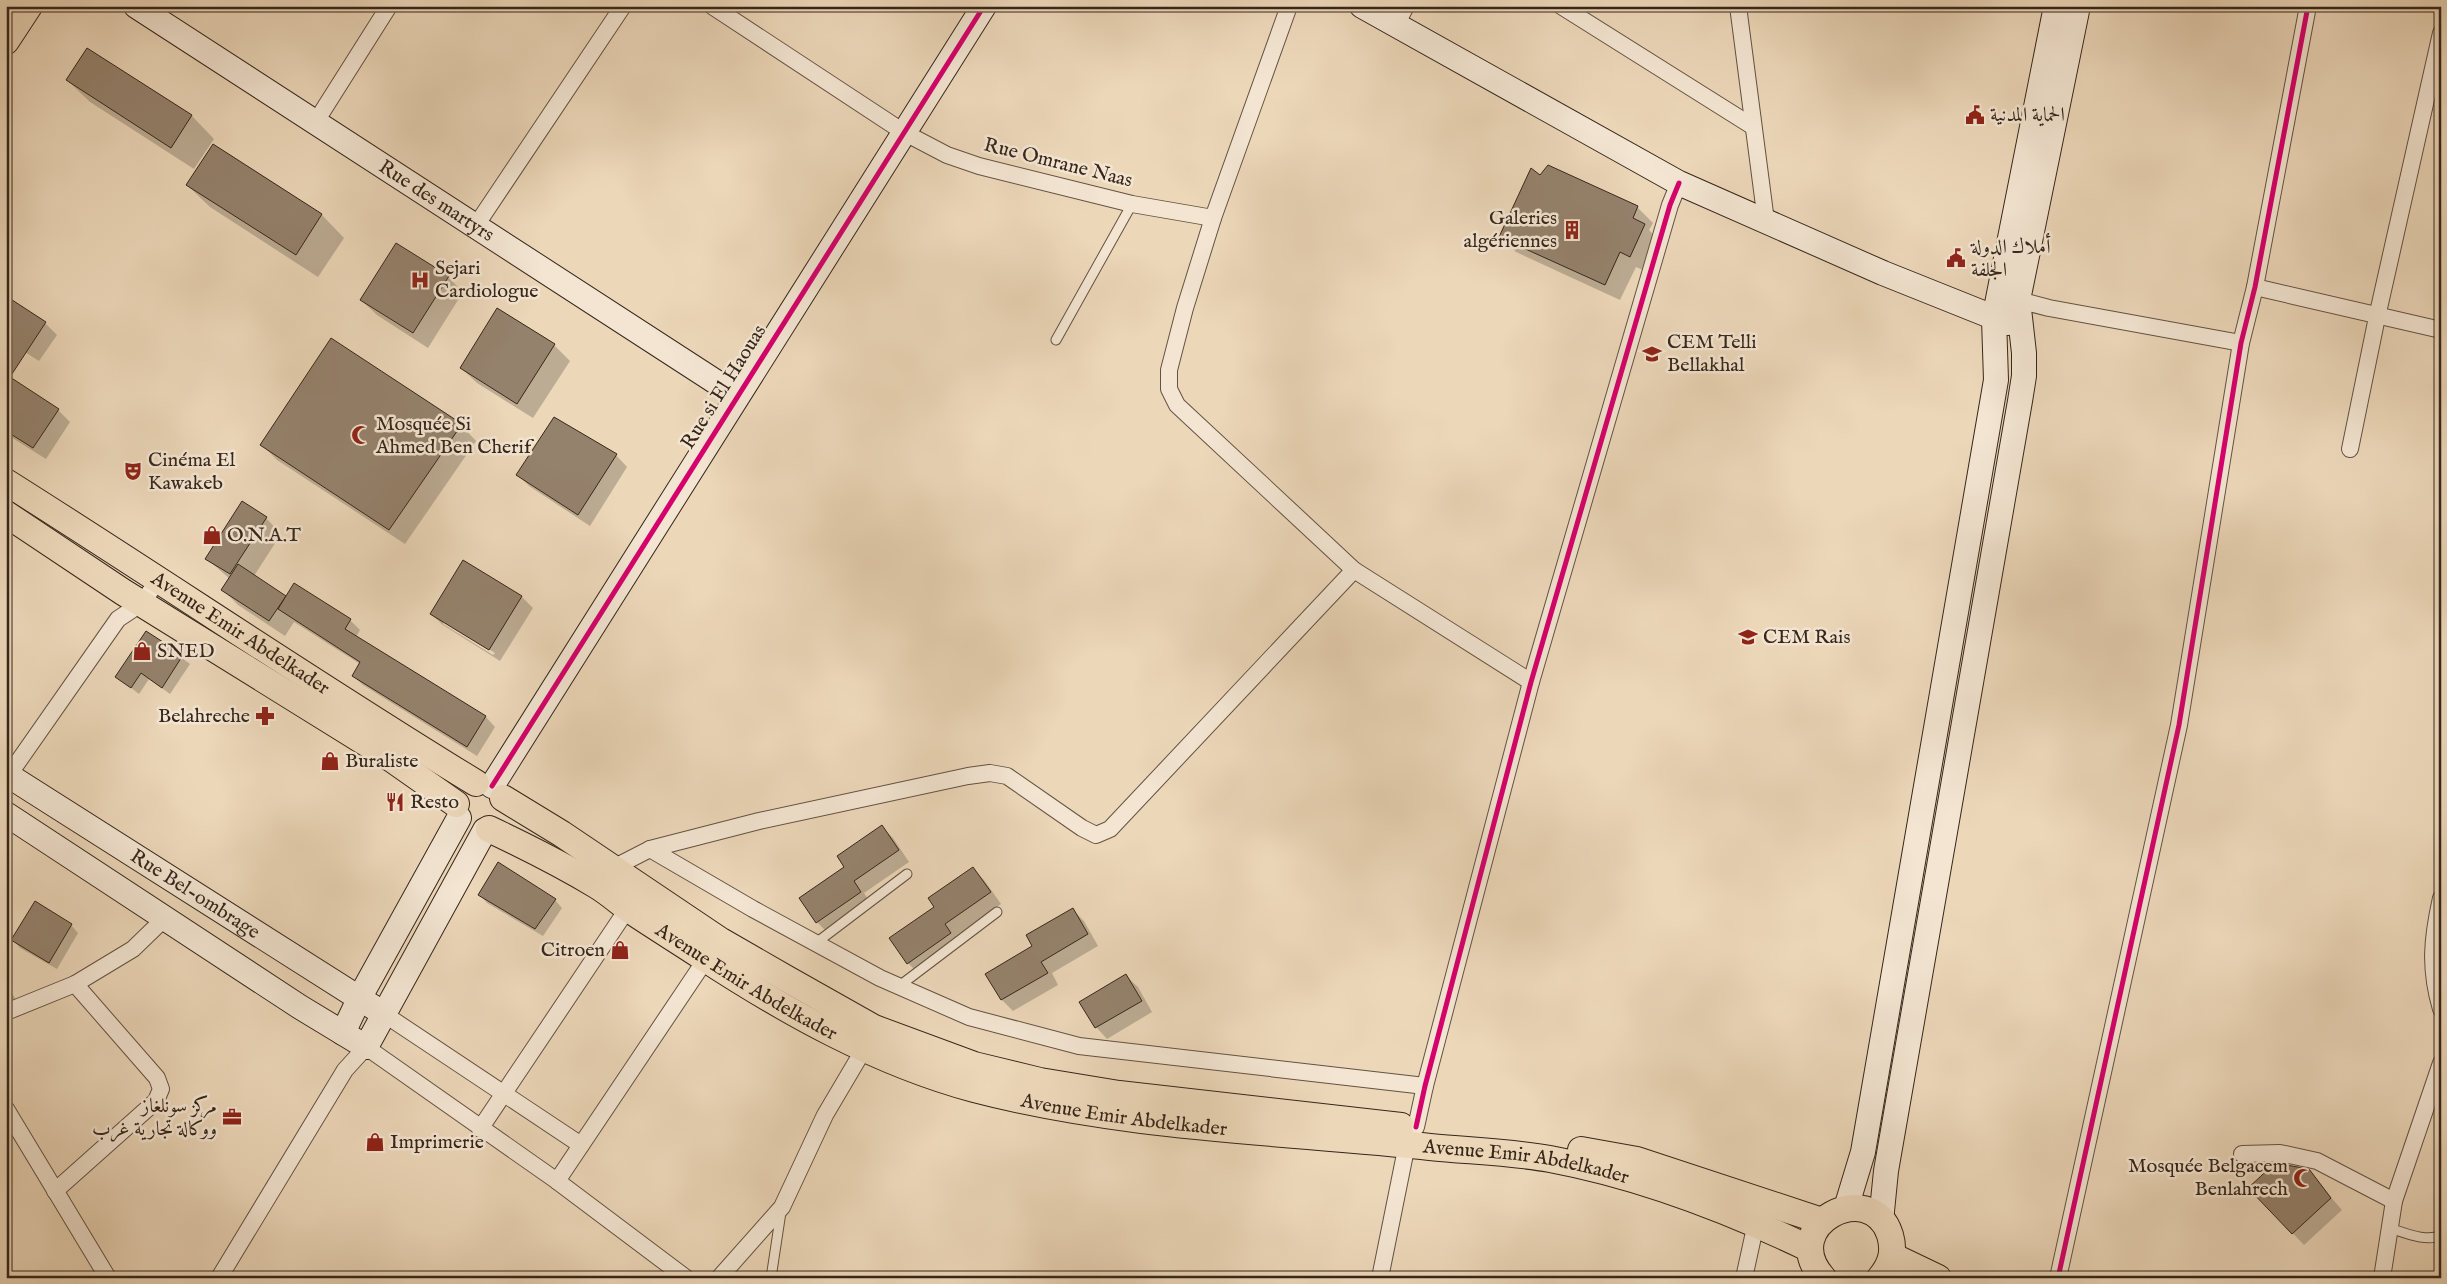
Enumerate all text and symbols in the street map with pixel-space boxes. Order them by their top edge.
place label: الحماية المدنية [1990,103,2065,128]
public building icon: الحماية المدنية [1964,104,1986,126]
street label: Rue Omrane Naas [981,132,1135,194]
street label: Rue des martyrs [374,154,499,247]
place label: Galeries algériennes [1464,206,1557,254]
building icon: Galeries algériennes [1561,219,1583,241]
place label: أملاك الدولة الجلفة [1970,232,2051,283]
public building icon: أملاك الدولة الجلفة [1945,247,1967,269]
place label: Sejari Cardiologue [435,256,538,304]
hospital icon: Sejari Cardiologue [409,269,431,291]
street label: Rue si El Haouas [676,320,772,454]
place label: CEM Telli Bellakhal [1667,330,1757,378]
school or university icon: CEM Telli Bellakhal [1641,343,1663,365]
place label: Mosquée Si Ahmed Ben Cherif [375,412,535,460]
mosque icon: Mosquée Si Ahmed Ben Cherif [350,424,372,446]
place label: Cinéma El Kawakeb [148,448,236,496]
theatre icon: Cinéma El Kawakeb [122,460,144,482]
place label: O.N.A.T [227,523,301,548]
shop icon: O.N.A.T [201,524,223,546]
street label: Avenue Emir Abdelkader [146,566,335,701]
place label: CEM Rais [1763,625,1850,650]
school or university icon: CEM Rais [1737,626,1759,648]
place label: SNED [157,639,214,664]
shop icon: SNED [131,640,153,662]
place label: Belahreche [158,704,250,729]
pharmacy icon: Belahreche [254,705,276,727]
place label: Buraliste [345,749,419,774]
shop icon: Buraliste [319,750,341,772]
place label: Resto [410,790,459,815]
restaurant icon: Resto [384,791,406,813]
street label: Rue Bel-ombrage [125,844,265,945]
street label: Avenue Emir Abdelkader [650,917,842,1046]
place label: Citroen [541,938,605,963]
shop icon: Citroen [609,939,631,961]
street label: Avenue Emir Abdelkader [1018,1088,1229,1142]
place label: مركز سونلغاز ووكالة تجارية غرب [92,1094,217,1142]
office icon: مركز سونلغاز ووكالة تجارية غرب [221,1106,243,1128]
place label: Imprimerie [390,1130,484,1155]
shop icon: Imprimerie [364,1131,386,1153]
street label: Avenue Emir Abdelkader [1421,1134,1632,1190]
place label: Mosquée Belgacem Benlahrech [2128,1154,2288,1202]
mosque icon: Mosquée Belgacem Benlahrech [2292,1167,2314,1189]

